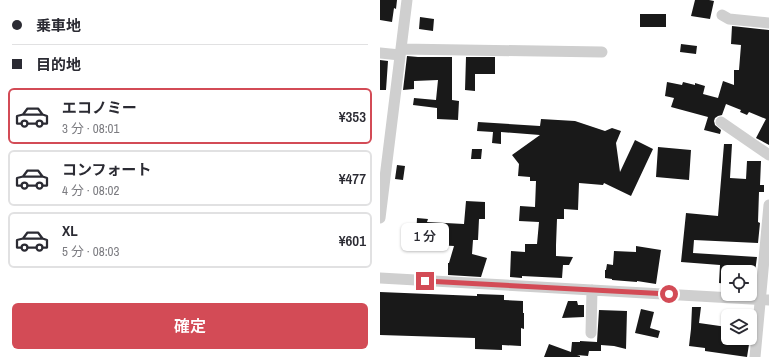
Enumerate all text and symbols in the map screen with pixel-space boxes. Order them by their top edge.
text: 乗車地 [36,15,81,36]
text: 目的地 [36,54,81,75]
text: エコノミー [62,97,137,118]
icon: car [14,98,50,134]
text: ¥353 [339,106,366,127]
text: 3 分 · 08:01 [62,120,119,137]
text: コンフォート [62,159,152,180]
icon: car [14,160,50,196]
text: ¥477 [339,168,366,189]
text: 4 分 · 08:02 [62,182,119,199]
text: XL [62,220,78,241]
icon: car [14,222,50,258]
callout: 1 分 [401,223,449,251]
text: 1 分 [414,228,436,245]
text: ¥601 [339,230,366,251]
text: 5 分 · 08:03 [62,243,119,260]
map controls [721,265,757,345]
button: locate [721,265,757,301]
route end [416,272,434,290]
route start [660,285,678,303]
button: 確定 [12,303,368,349]
button: layers [721,309,757,345]

